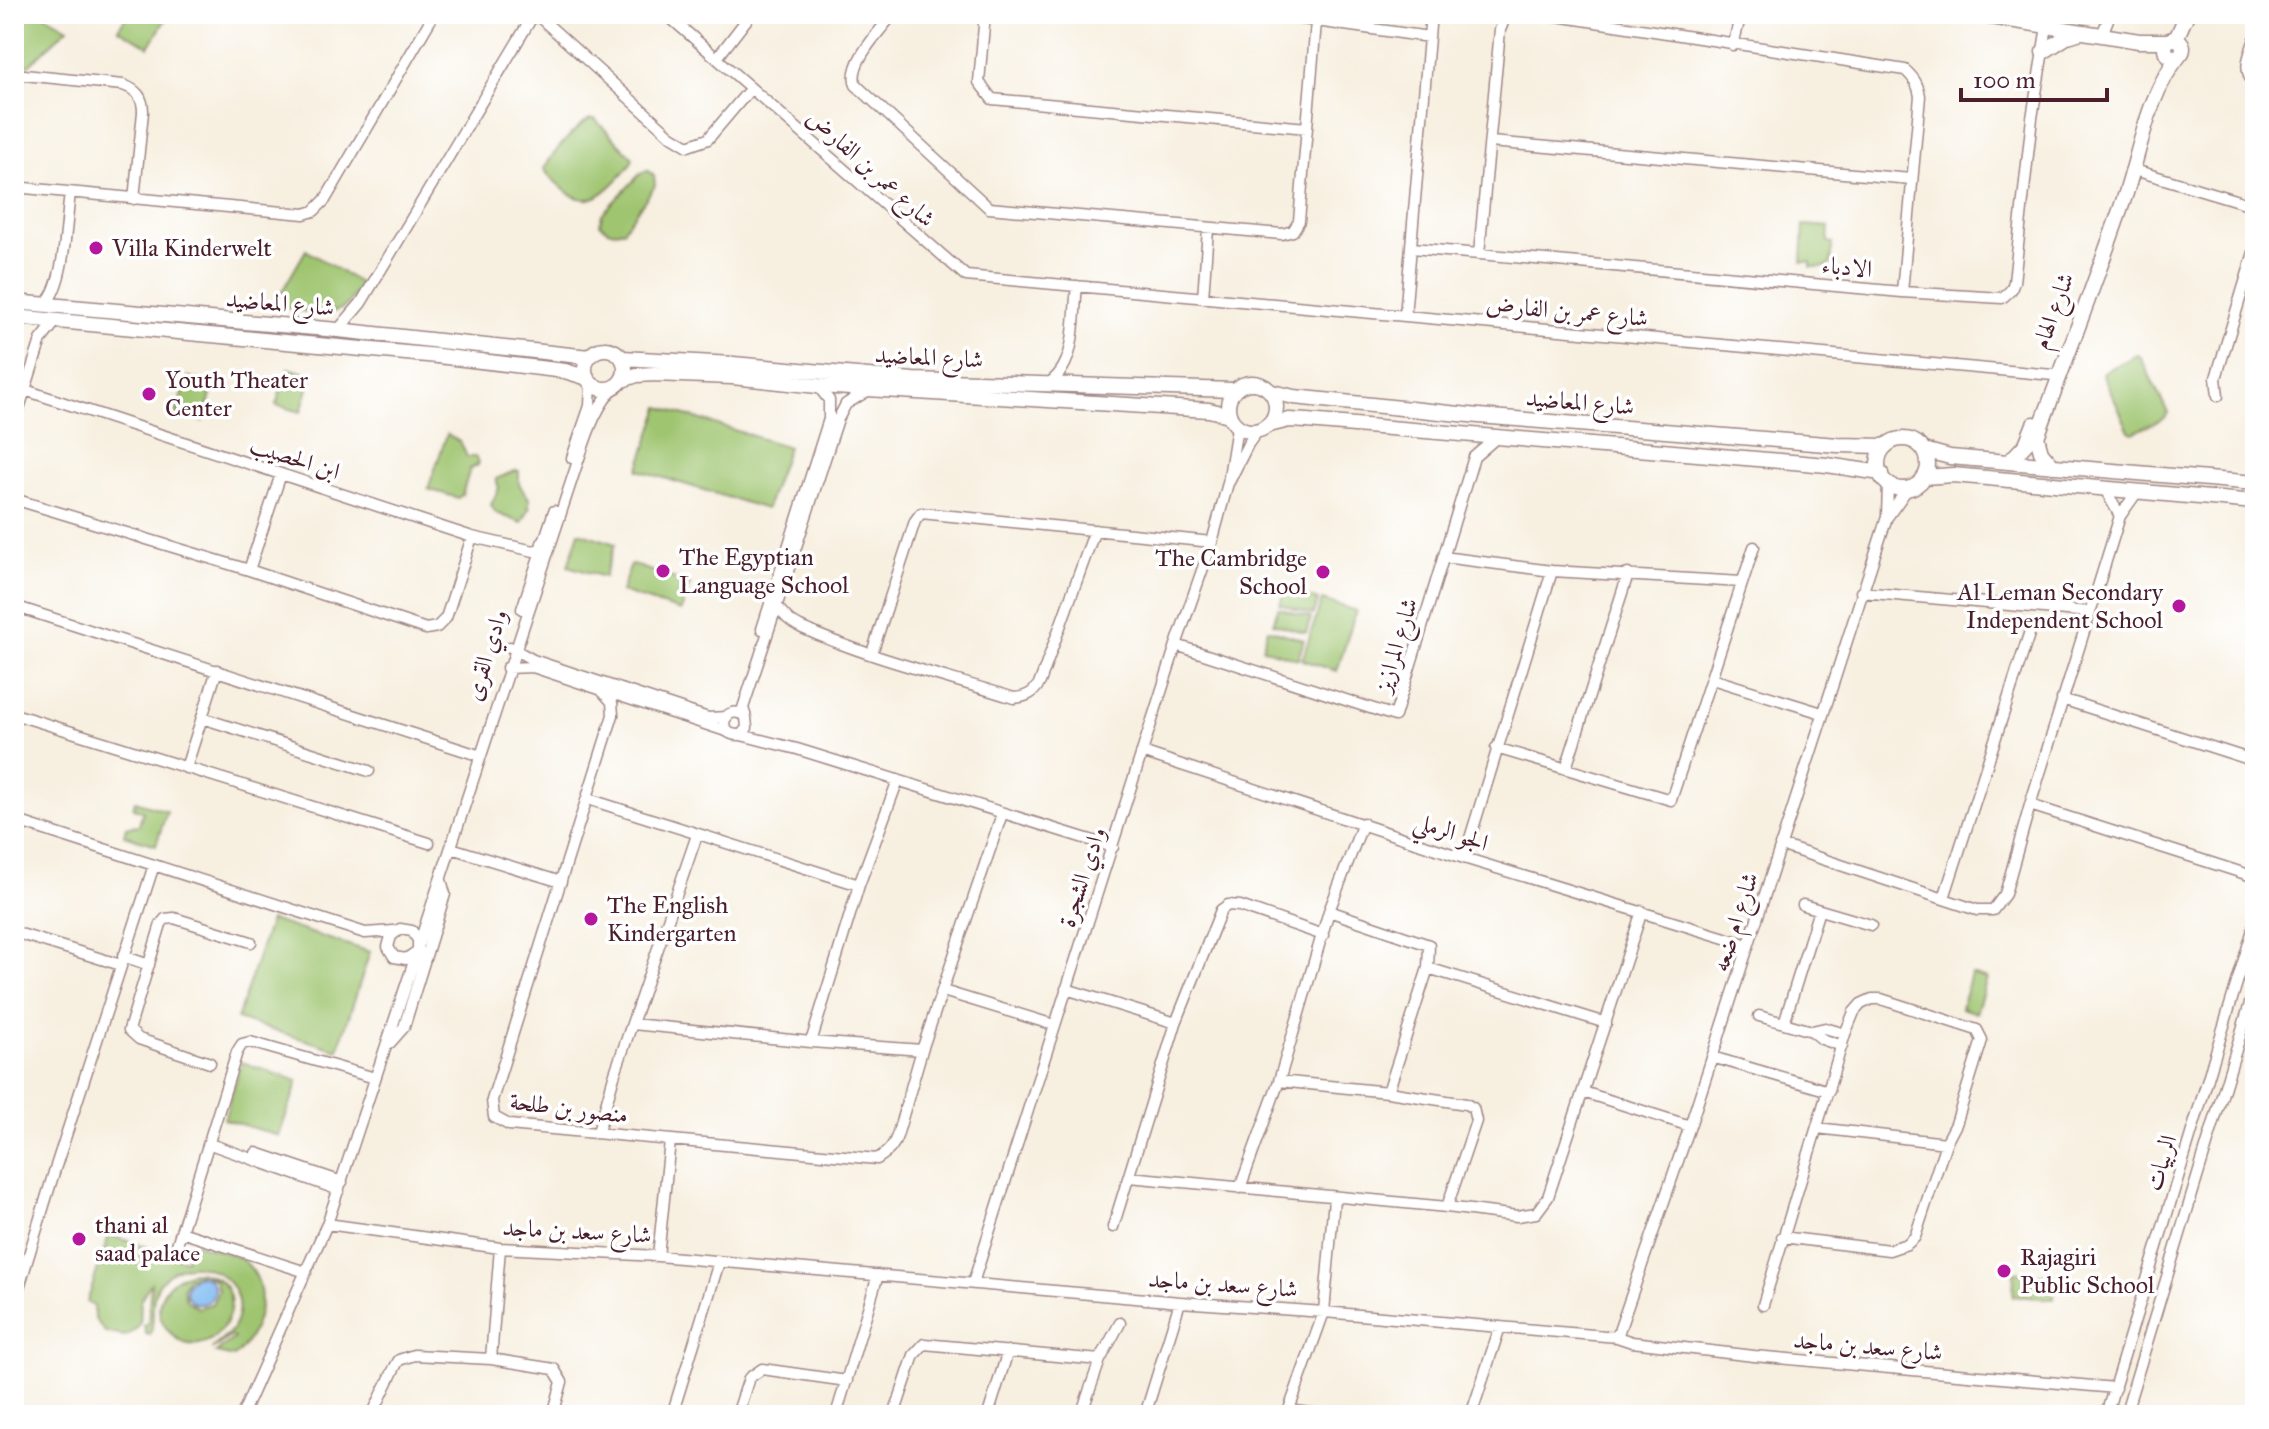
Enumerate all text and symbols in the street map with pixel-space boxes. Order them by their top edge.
scale bar [1961,52,2107,102]
text: 100 m [1973,65,2036,95]
street label: شارع عمر بن الفارض [797,102,942,237]
place label: Villa Kinderwelt [111,233,272,263]
marker: Villa Kinderwelt [87,239,105,257]
street label: الادباء [1820,250,1874,284]
street label: شارع الهام [2025,268,2086,356]
street label: شارع المعاضيد [224,283,335,328]
street label: شارع عمر بن الفارض [1484,289,1649,338]
street label: شارع المعاضيد [874,339,984,380]
place label: Youth Theater Center [165,365,308,423]
street label: شارع المعاضيد [1524,382,1635,427]
marker: Youth Theater Center [140,385,158,403]
street label: ابن الحصيب [246,429,344,488]
place label: The Egyptian Language School [679,542,849,600]
place label: The Cambridge School [1155,543,1308,601]
marker: The Egyptian Language School [654,562,672,580]
marker: The Cambridge School [1314,563,1332,581]
place label: Al Leman Secondary Independent School [1956,577,2164,635]
street label: شارع المرازيز [1367,594,1429,700]
marker: Al Leman Secondary Independent School [2170,597,2188,615]
street label: وادي القرى [458,606,518,706]
street label: الجو الرملي [1408,806,1492,866]
street label: وادي الشجرة [1052,823,1116,932]
street label: شارع ام ضعه [1705,869,1771,977]
place label: The English Kindergarten [607,890,736,948]
marker: The English Kindergarten [582,910,600,928]
street label: منصور بن طلحة [508,1086,630,1130]
street label: الربيات [2138,1131,2184,1195]
place label: thani al saad palace [95,1210,200,1268]
street label: شارع سعد بن ماجد [501,1212,652,1255]
marker: thani al saad palace [70,1230,88,1248]
place label: Rajagiri Public School [2020,1242,2155,1300]
marker: Rajagiri Public School [1995,1262,2013,1280]
street label: شارع سعد بن ماجد [1147,1264,1299,1309]
street label: شارع سعد بن ماجد [1792,1325,1944,1372]

